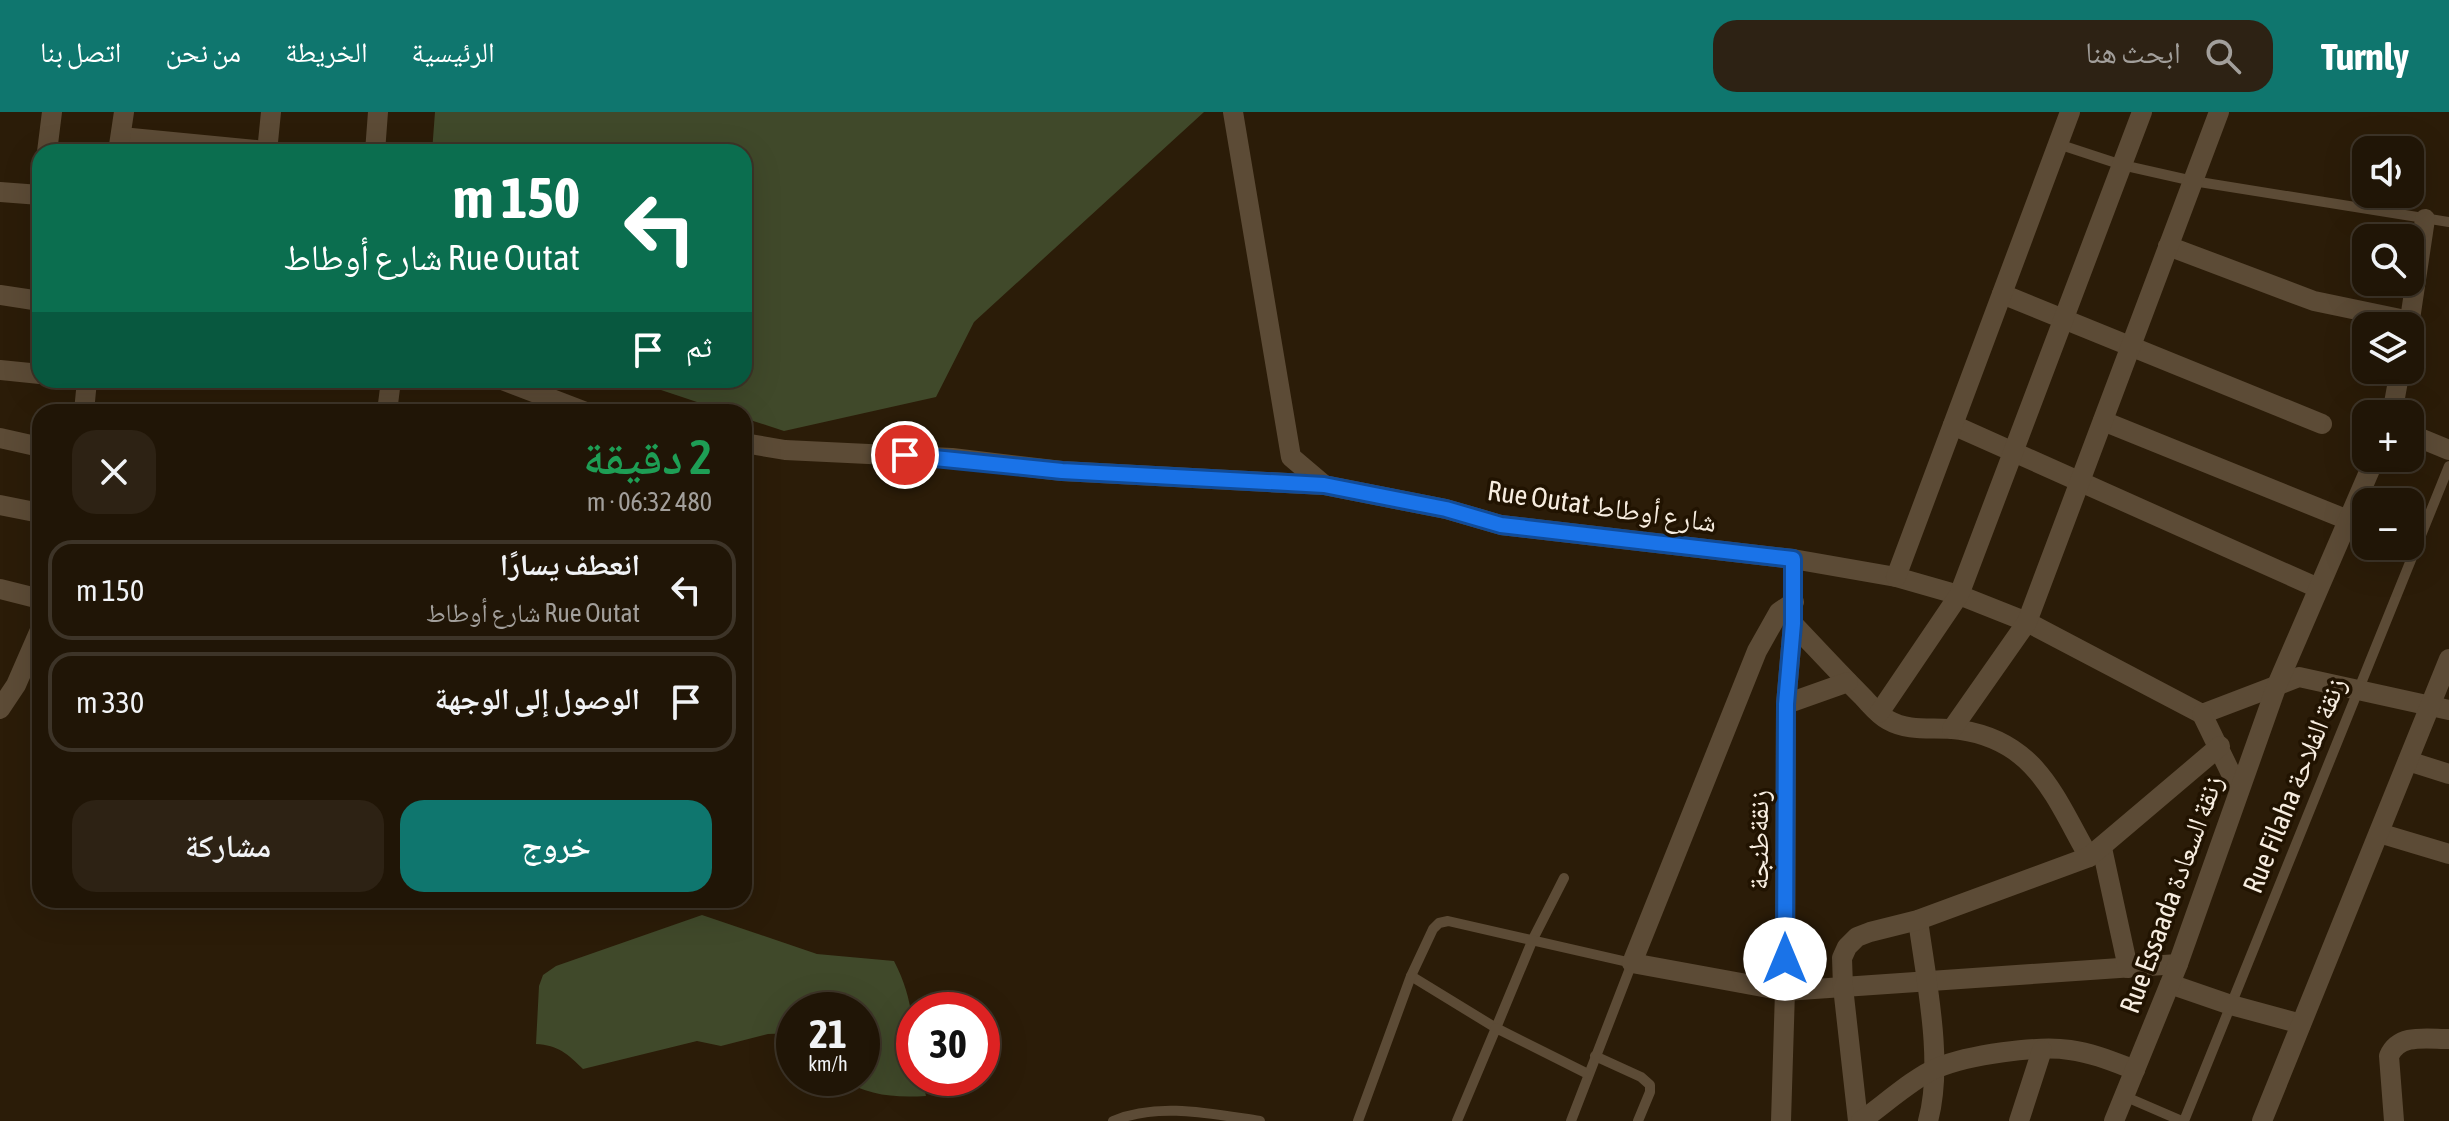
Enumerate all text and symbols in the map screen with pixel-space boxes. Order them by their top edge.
search box [1713,20,2273,92]
icon: search [2201,34,2245,78]
text: ابحث هنا [2085,35,2181,69]
text: Turnly [2321,35,2409,78]
text: اتصل بنا [40,36,121,68]
text: من نحن [165,36,241,68]
text: الخريطة [285,36,368,68]
text: الرئيسية [412,36,495,68]
map controls [2352,136,2424,560]
button: sound [2352,136,2424,208]
text: 150 m [453,166,580,230]
icon: left [608,176,712,280]
button: search [2352,224,2424,296]
text: Rue Outat شارع أوطاط [283,236,580,278]
button: layers [2352,312,2424,384]
icon: arrive [626,328,670,372]
text: ثم [686,329,712,363]
button: + [2352,400,2424,472]
pin [871,421,939,489]
text: 2 دقيقة [583,429,712,484]
button: close [72,430,156,514]
icon: arrive [883,433,927,477]
street label: Rue Outat شارع أوطاط [1485,474,1719,540]
text: 480 m · 06:32 [587,487,712,517]
button: − [2352,488,2424,560]
text: انعطف يسارًا [500,547,640,581]
icon: left [664,568,708,612]
text: 150 m [76,573,144,607]
text: Rue Outat شارع أوطاط [426,598,640,628]
street label: Rue Filaha زنقة الفلاحة [2236,673,2352,897]
icon: arrive [664,680,708,724]
text: الوصول إلى الوجهة [435,681,640,715]
text: 330 m [76,685,144,719]
street label: Rue Essaada زنقة السعادة [2113,771,2229,1017]
street label: زنقةطنجة [1742,790,1774,890]
button: مشاركة [72,800,384,892]
button: خروج [400,800,712,892]
position arrow [1743,917,1827,1001]
speed limit sign: 30 [896,992,1000,1096]
text: 21 [809,1011,847,1056]
text: km/h [808,1052,848,1075]

